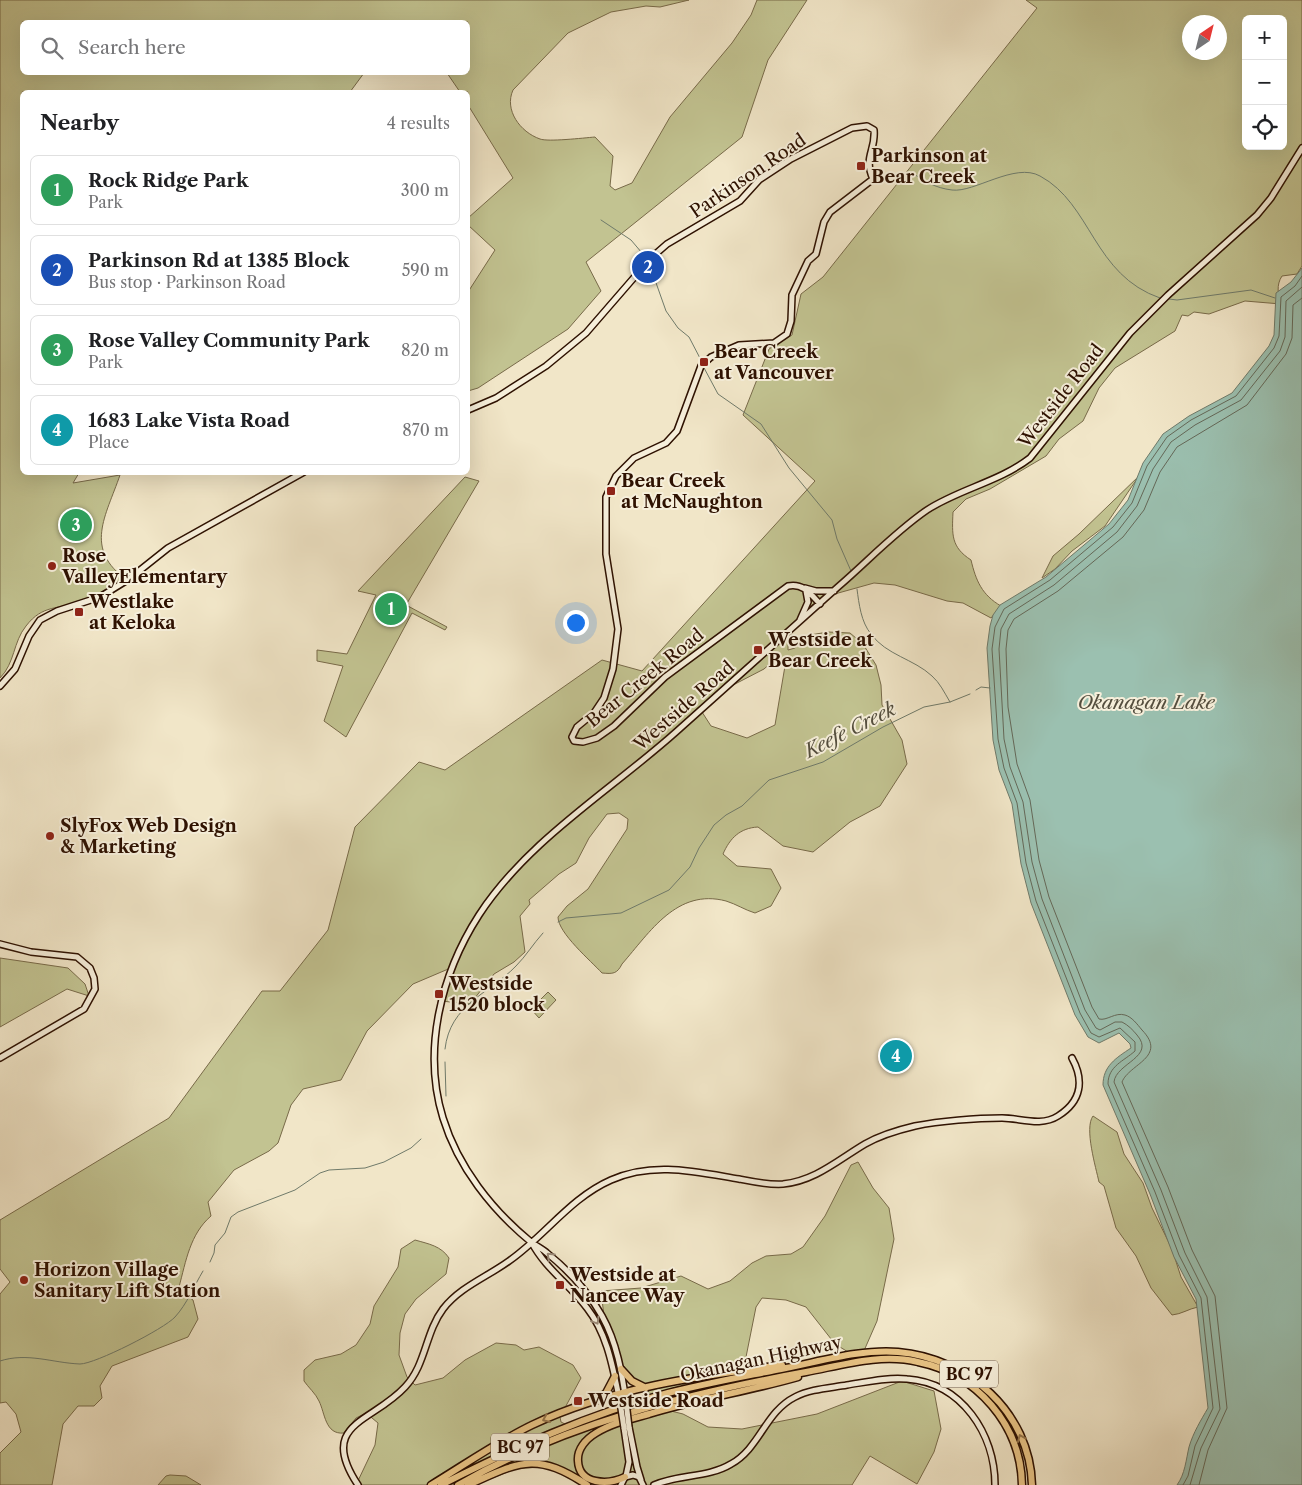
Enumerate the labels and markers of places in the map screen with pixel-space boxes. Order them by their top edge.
place label: Parkinson at Bear Creek [871,145,988,188]
marker: Parkinson at Bear Creek [855,160,867,172]
pin: 2 [632,248,664,286]
place label: Bear Creek at Vancouver [714,341,834,384]
marker: Bear Creek at Vancouver [698,356,710,368]
place label: Bear Creek at McNaughton [621,470,764,513]
marker: Bear Creek at McNaughton [605,485,617,497]
pin: 3 [60,506,92,544]
place label: Rose ValleyElementary [61,545,228,588]
marker: Rose ValleyElementary [46,560,58,572]
pin: 1 [375,590,407,628]
place label: Westlake at Keloka [88,591,176,634]
marker: Westlake at Keloka [73,606,85,618]
place label: Westside at Bear Creek [767,629,875,672]
marker: Westside at Bear Creek [752,644,764,656]
place label: SlyFox Web Design & Marketing [60,815,238,858]
marker: SlyFox Web Design & Marketing [44,830,56,842]
place label: Westside 1520 block [448,973,546,1016]
marker: Westside 1520 block [433,988,445,1000]
pin: 4 [880,1037,912,1075]
place label: Horizon Village Sanitary Lift Station [34,1259,221,1302]
place label: Westside at Nancee Way [569,1264,685,1307]
marker: Horizon Village Sanitary Lift Station [18,1274,30,1286]
marker: Westside at Nancee Way [554,1279,566,1291]
place label: Westside Road [587,1390,724,1412]
marker: Westside Road [572,1395,584,1407]

